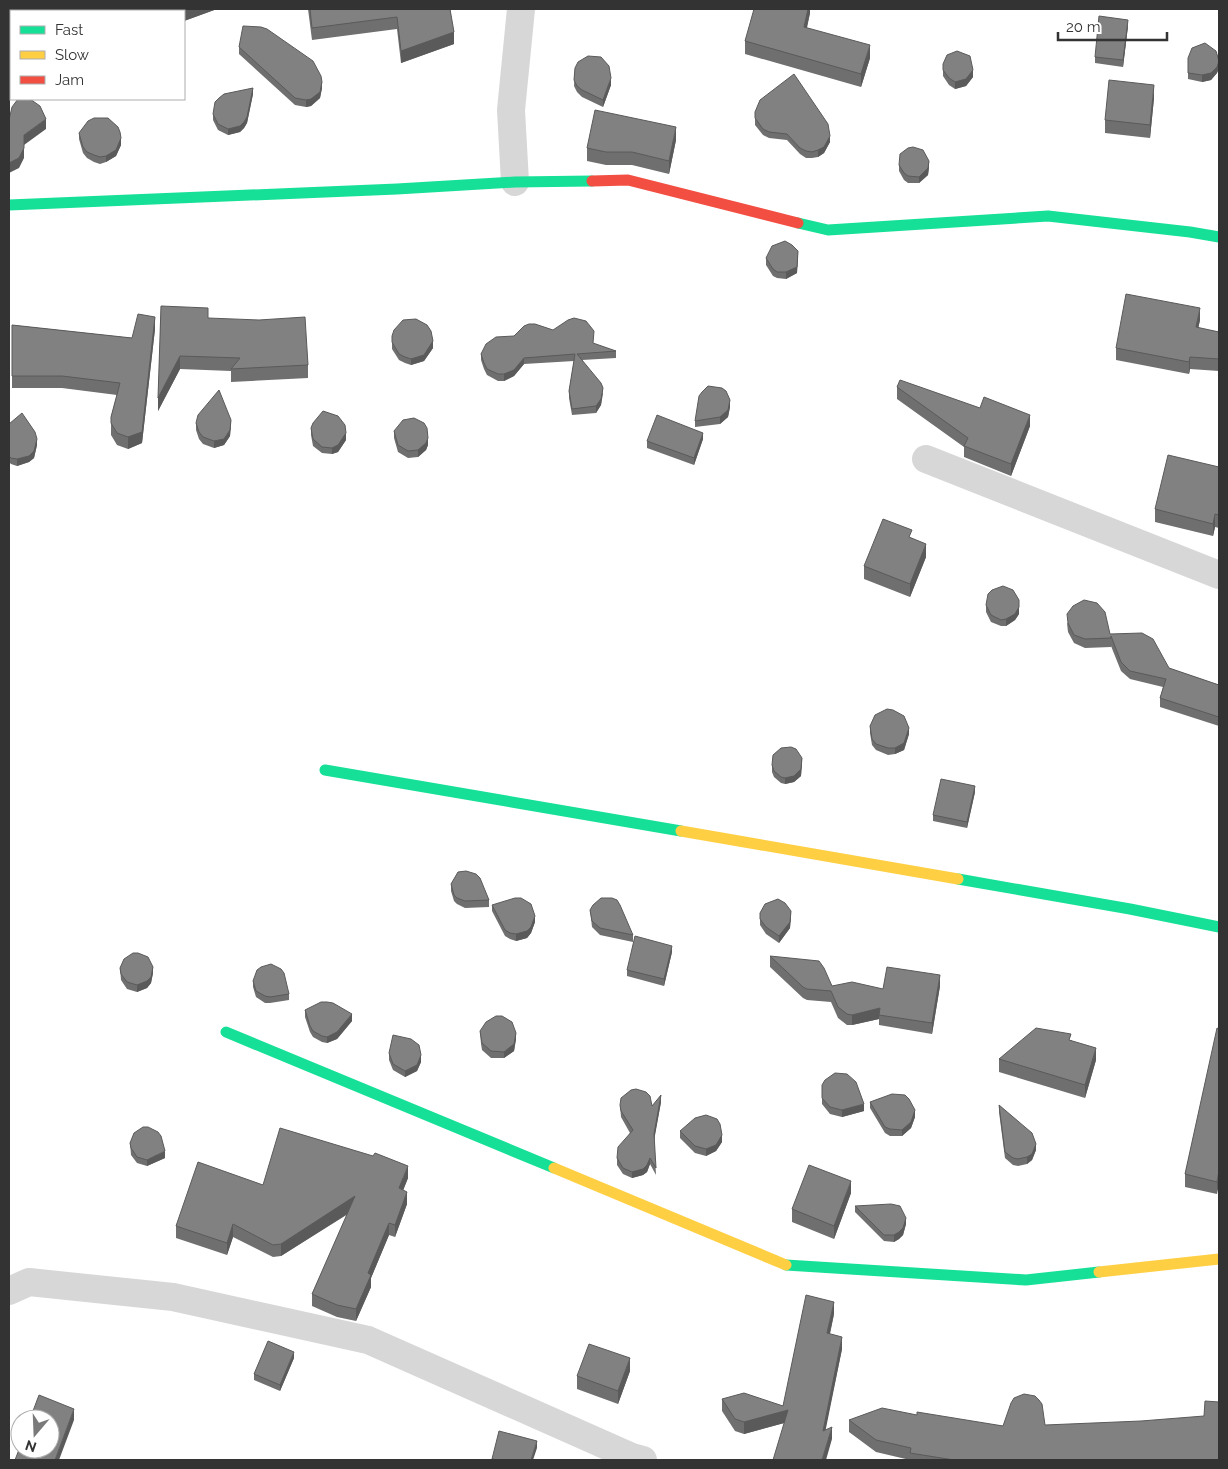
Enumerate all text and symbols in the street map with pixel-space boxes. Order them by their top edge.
legend [10,10,185,100]
scale bar [1058,10,1167,42]
text: 20 m [1066,18,1101,36]
text: Fast [55,21,83,39]
text: Slow [55,46,89,64]
text: Jam [55,71,84,89]
north arrow [10,1409,60,1459]
text: N [23,1437,38,1456]

